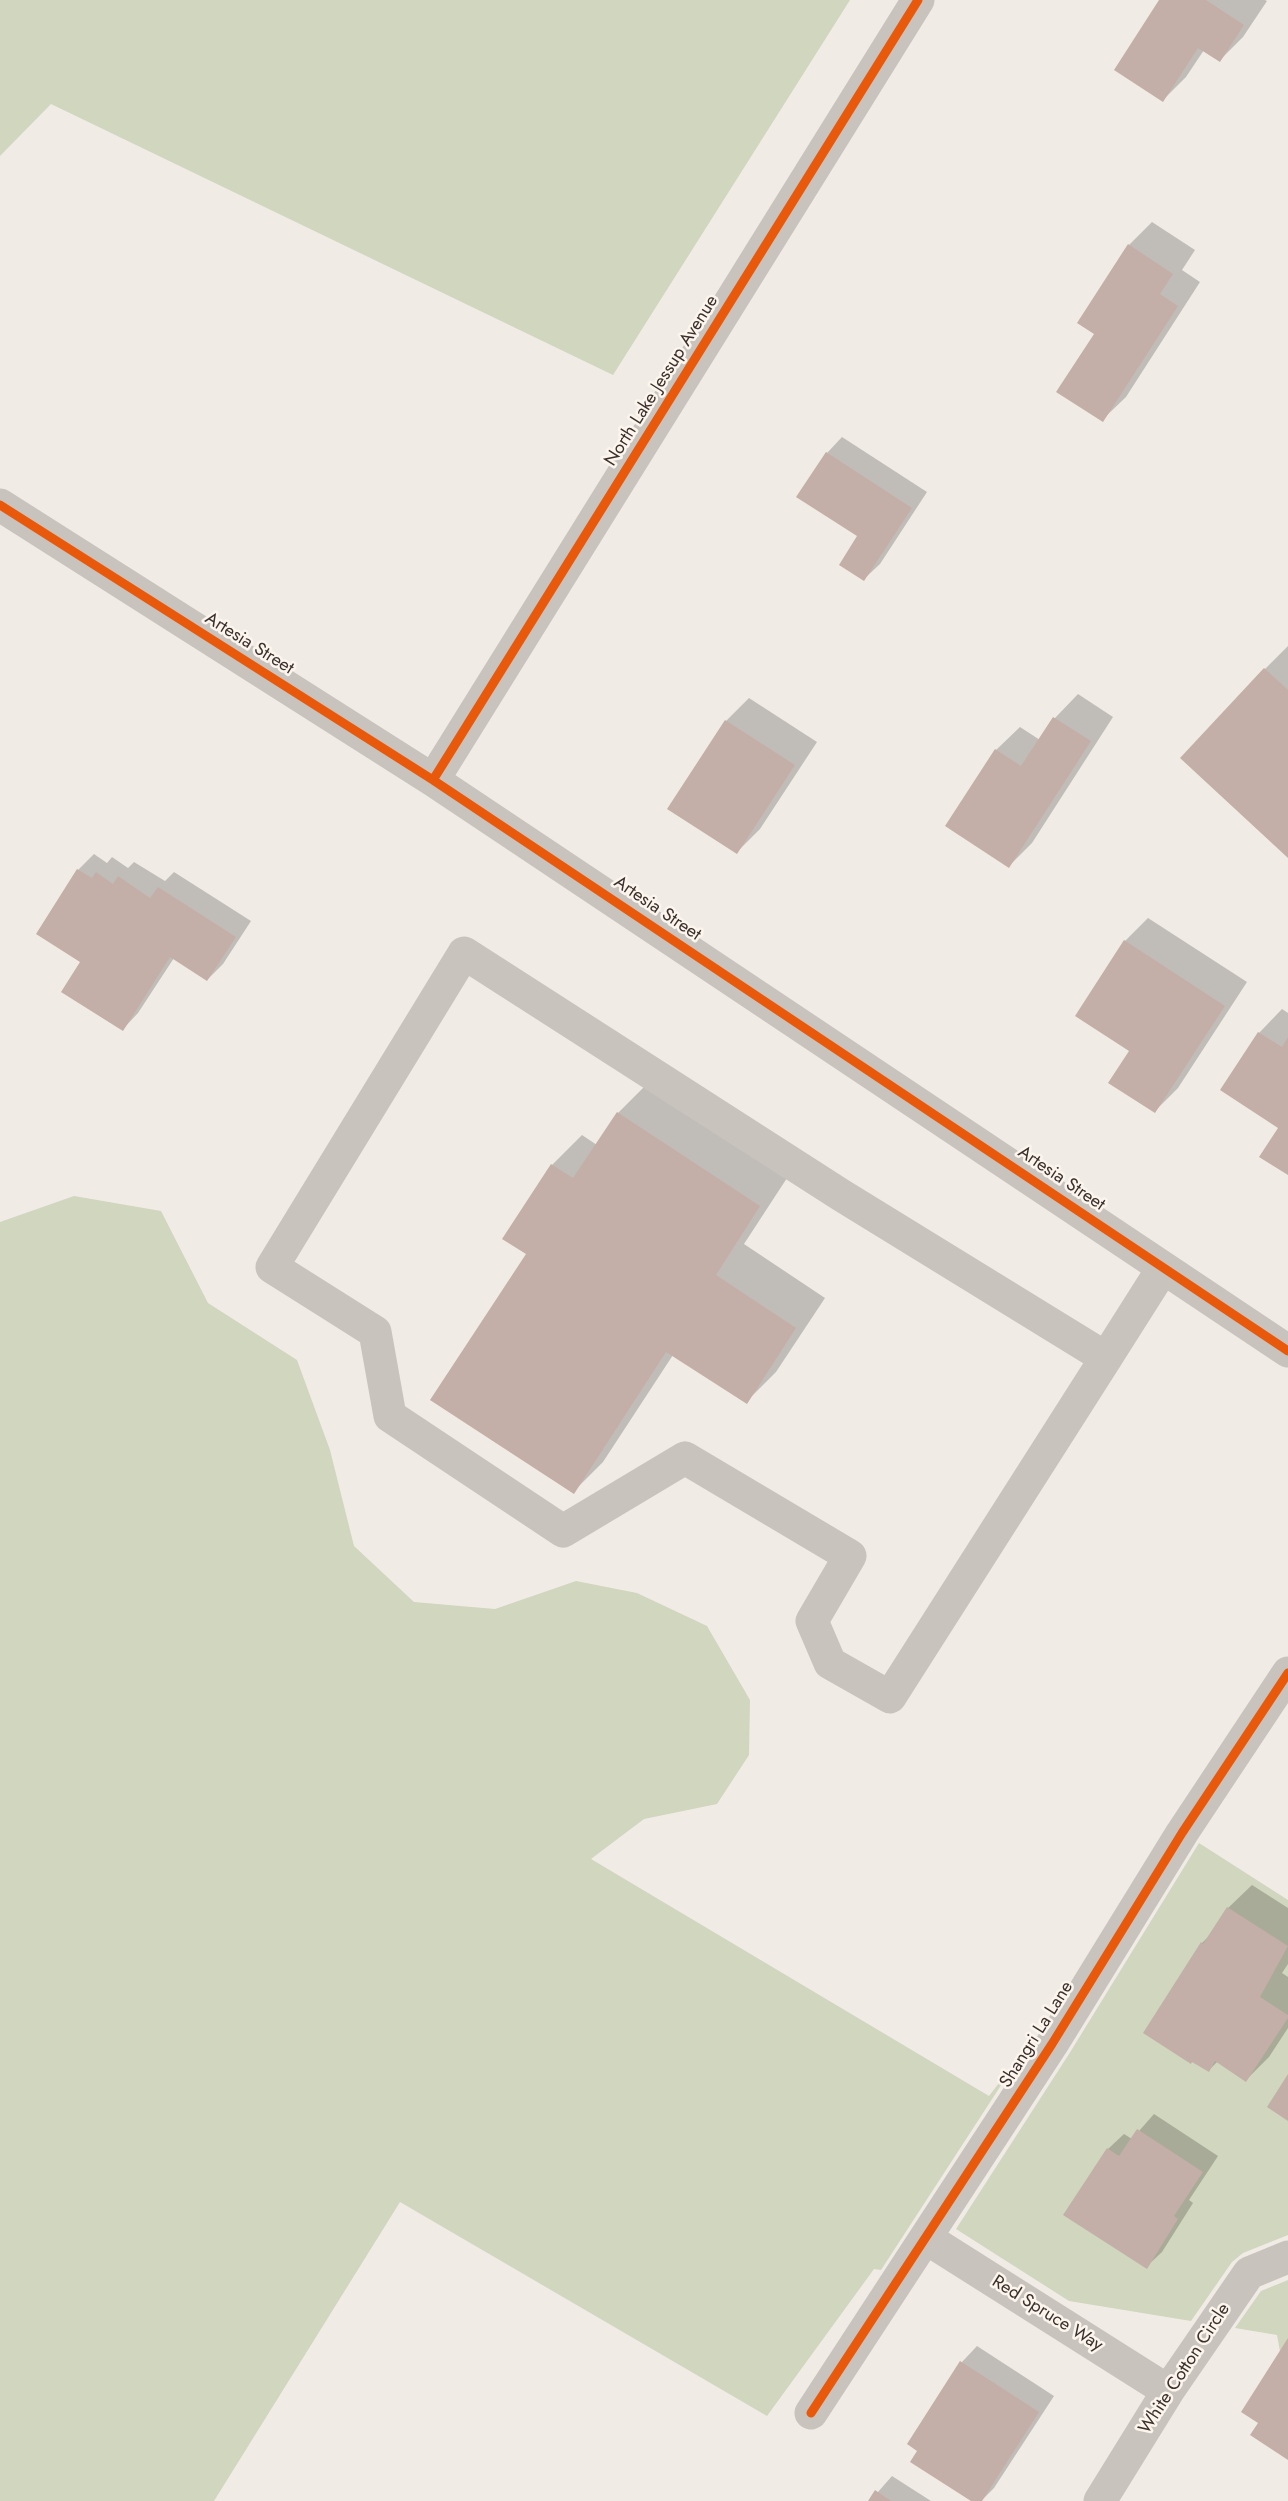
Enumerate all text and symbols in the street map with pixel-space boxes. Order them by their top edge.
street label: North Lake Jessup Avenue [601,292,723,470]
street label: Artesia Street [201,608,297,680]
street label: Artesia Street [609,872,705,946]
street label: Artesia Street [1013,1142,1109,1216]
street label: Shangri La Lane [996,1978,1078,2092]
street label: Red Spruce Way [988,2271,1106,2357]
street label: White Cotton Circle [1135,2300,1235,2438]

